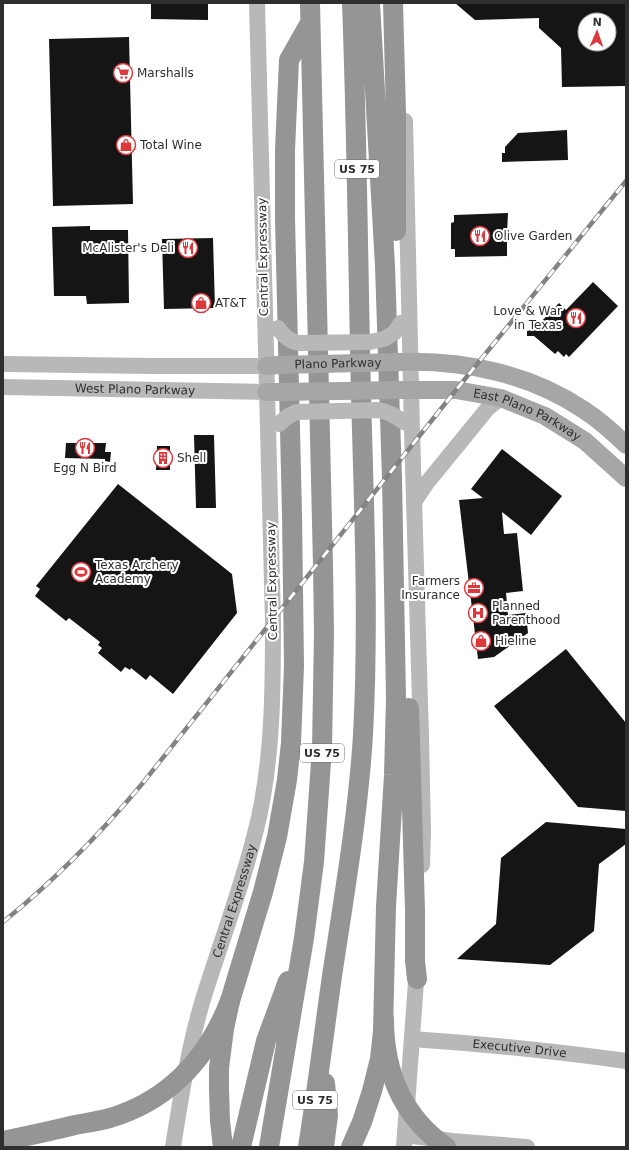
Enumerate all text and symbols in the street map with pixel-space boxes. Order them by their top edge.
north arrow [577,12,617,52]
text: N [592,16,602,29]
supermarket icon: Marshalls [112,62,134,84]
place label: Marshalls [137,66,194,80]
shop icon: Total Wine [115,134,137,156]
place label: Total Wine [139,138,202,152]
road number: US 75 [335,160,379,178]
street label: Central Expressway [255,198,271,316]
restaurant icon: Olive Garden [469,225,491,247]
place label: Olive Garden [494,229,572,243]
restaurant icon: McAlister's Deli [177,237,199,259]
place label: McAlister's Deli [82,241,174,255]
shop icon: AT&T [190,292,212,314]
place label: AT&T [215,296,247,310]
place label: Love & War in Texas [493,304,562,332]
restaurant icon: Love & War in Texas [565,307,587,329]
street label: Plano Parkway [294,355,382,372]
street label: West Plano Parkway [75,381,195,398]
street label: East Plano Parkway [472,386,584,444]
restaurant icon: Egg N Bird [74,437,96,459]
building icon: Shell [152,447,174,469]
place label: Shell [177,451,206,465]
place label: Egg N Bird [53,461,117,475]
street label: Central Expressway [264,522,280,640]
place label: Texas Archery Academy [94,558,178,586]
sports icon: Texas Archery Academy [70,561,92,583]
place label: Farmers Insurance [401,574,460,602]
office icon: Farmers Insurance [463,577,485,599]
place label: Planned Parenthood [492,599,560,627]
hospital icon: Planned Parenthood [467,602,489,624]
shop icon: Hieline [470,630,492,652]
place label: Hieline [495,634,536,648]
road number: US 75 [300,744,344,762]
street label: Central Expressway [210,843,259,960]
street label: Executive Drive [472,1037,567,1060]
road number: US 75 [293,1091,337,1109]

